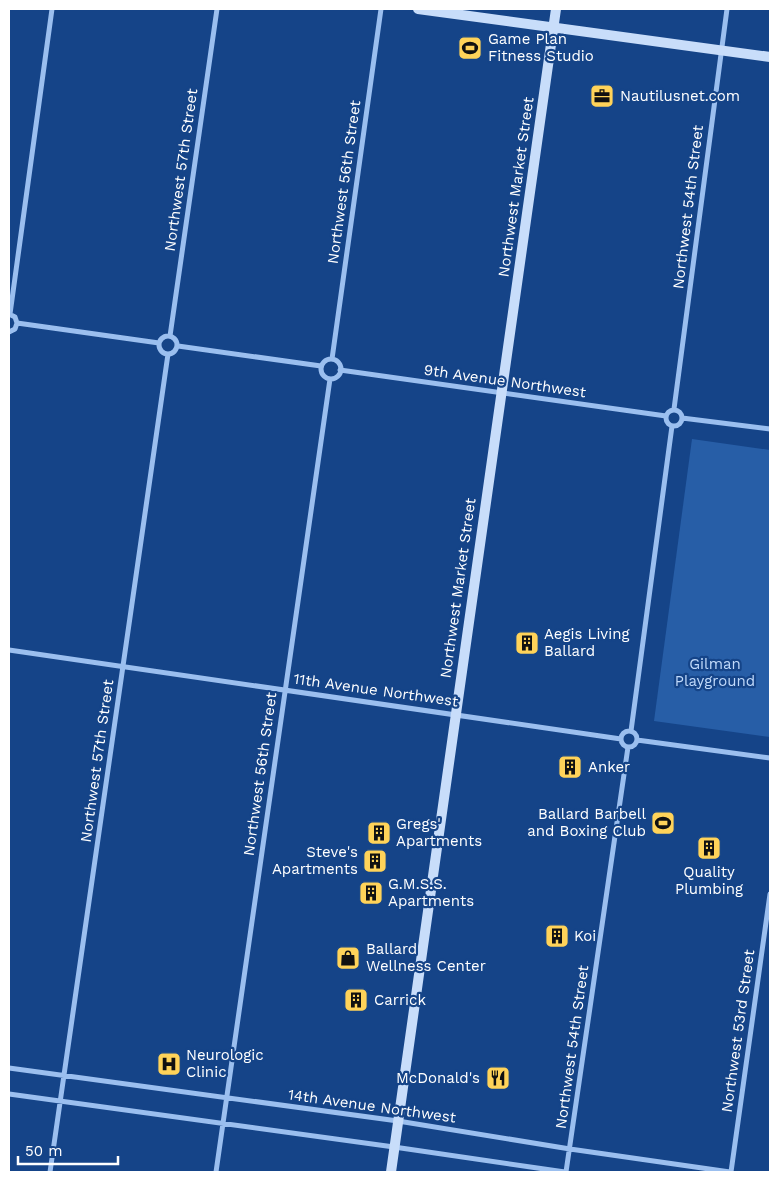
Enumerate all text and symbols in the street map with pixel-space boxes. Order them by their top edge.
place label: Game Plan Fitness Studio [488,30,594,65]
sports icon: Game Plan Fitness Studio [457,35,483,61]
office icon: Nautilusnet.com [589,83,615,109]
street label: Northwest 57th Street [161,87,201,253]
place label: Nautilusnet.com [620,87,740,105]
street label: Northwest Market Street [494,95,538,278]
street label: Northwest 56th Street [324,98,364,265]
street label: Northwest 54th Street [669,123,707,290]
street label: 9th Avenue Northwest [423,361,588,401]
street label: Northwest Market Street [436,496,480,679]
place label: Aegis Living Ballard [544,625,629,660]
building icon: Aegis Living Ballard [514,630,540,656]
park label: Gilman Playground [675,655,755,690]
street label: 11th Avenue Northwest [292,670,460,711]
street label: Northwest 57th Street [77,678,117,844]
street label: Northwest 56th Street [240,690,280,857]
building icon: Anker [557,754,583,780]
place label: Anker [588,758,630,776]
place label: Ballard Barbell and Boxing Club [527,805,646,840]
sports icon: Ballard Barbell and Boxing Club [650,810,676,836]
place label: Gregs' Apartments [396,815,482,850]
building icon: Gregs' Apartments [366,820,392,846]
building icon: Quality Plumbing [696,835,722,861]
place label: Steve's Apartments [272,843,358,878]
building icon: Steve's Apartments [362,848,388,874]
place label: Quality Plumbing [675,863,743,898]
place label: G.M.S.S. Apartments [388,875,474,910]
building icon: G.M.S.S. Apartments [358,880,384,906]
building icon: Koi [544,923,570,949]
place label: Koi [574,927,596,945]
place label: Ballard Wellness Center [366,940,486,975]
shop icon: Ballard Wellness Center [335,945,361,971]
street label: Northwest 53rd Street [718,948,758,1114]
street label: Northwest 54th Street [552,963,592,1130]
building icon: Carrick [343,987,369,1013]
place label: Carrick [374,991,426,1009]
place label: Neurologic Clinic [186,1046,264,1081]
hospital icon: Neurologic Clinic [156,1051,182,1077]
restaurant icon: McDonald's [485,1065,511,1091]
place label: McDonald's [396,1069,480,1087]
street label: 14th Avenue Northwest [287,1085,458,1127]
scale bar [18,1134,118,1166]
text: 50 m [25,1142,62,1160]

